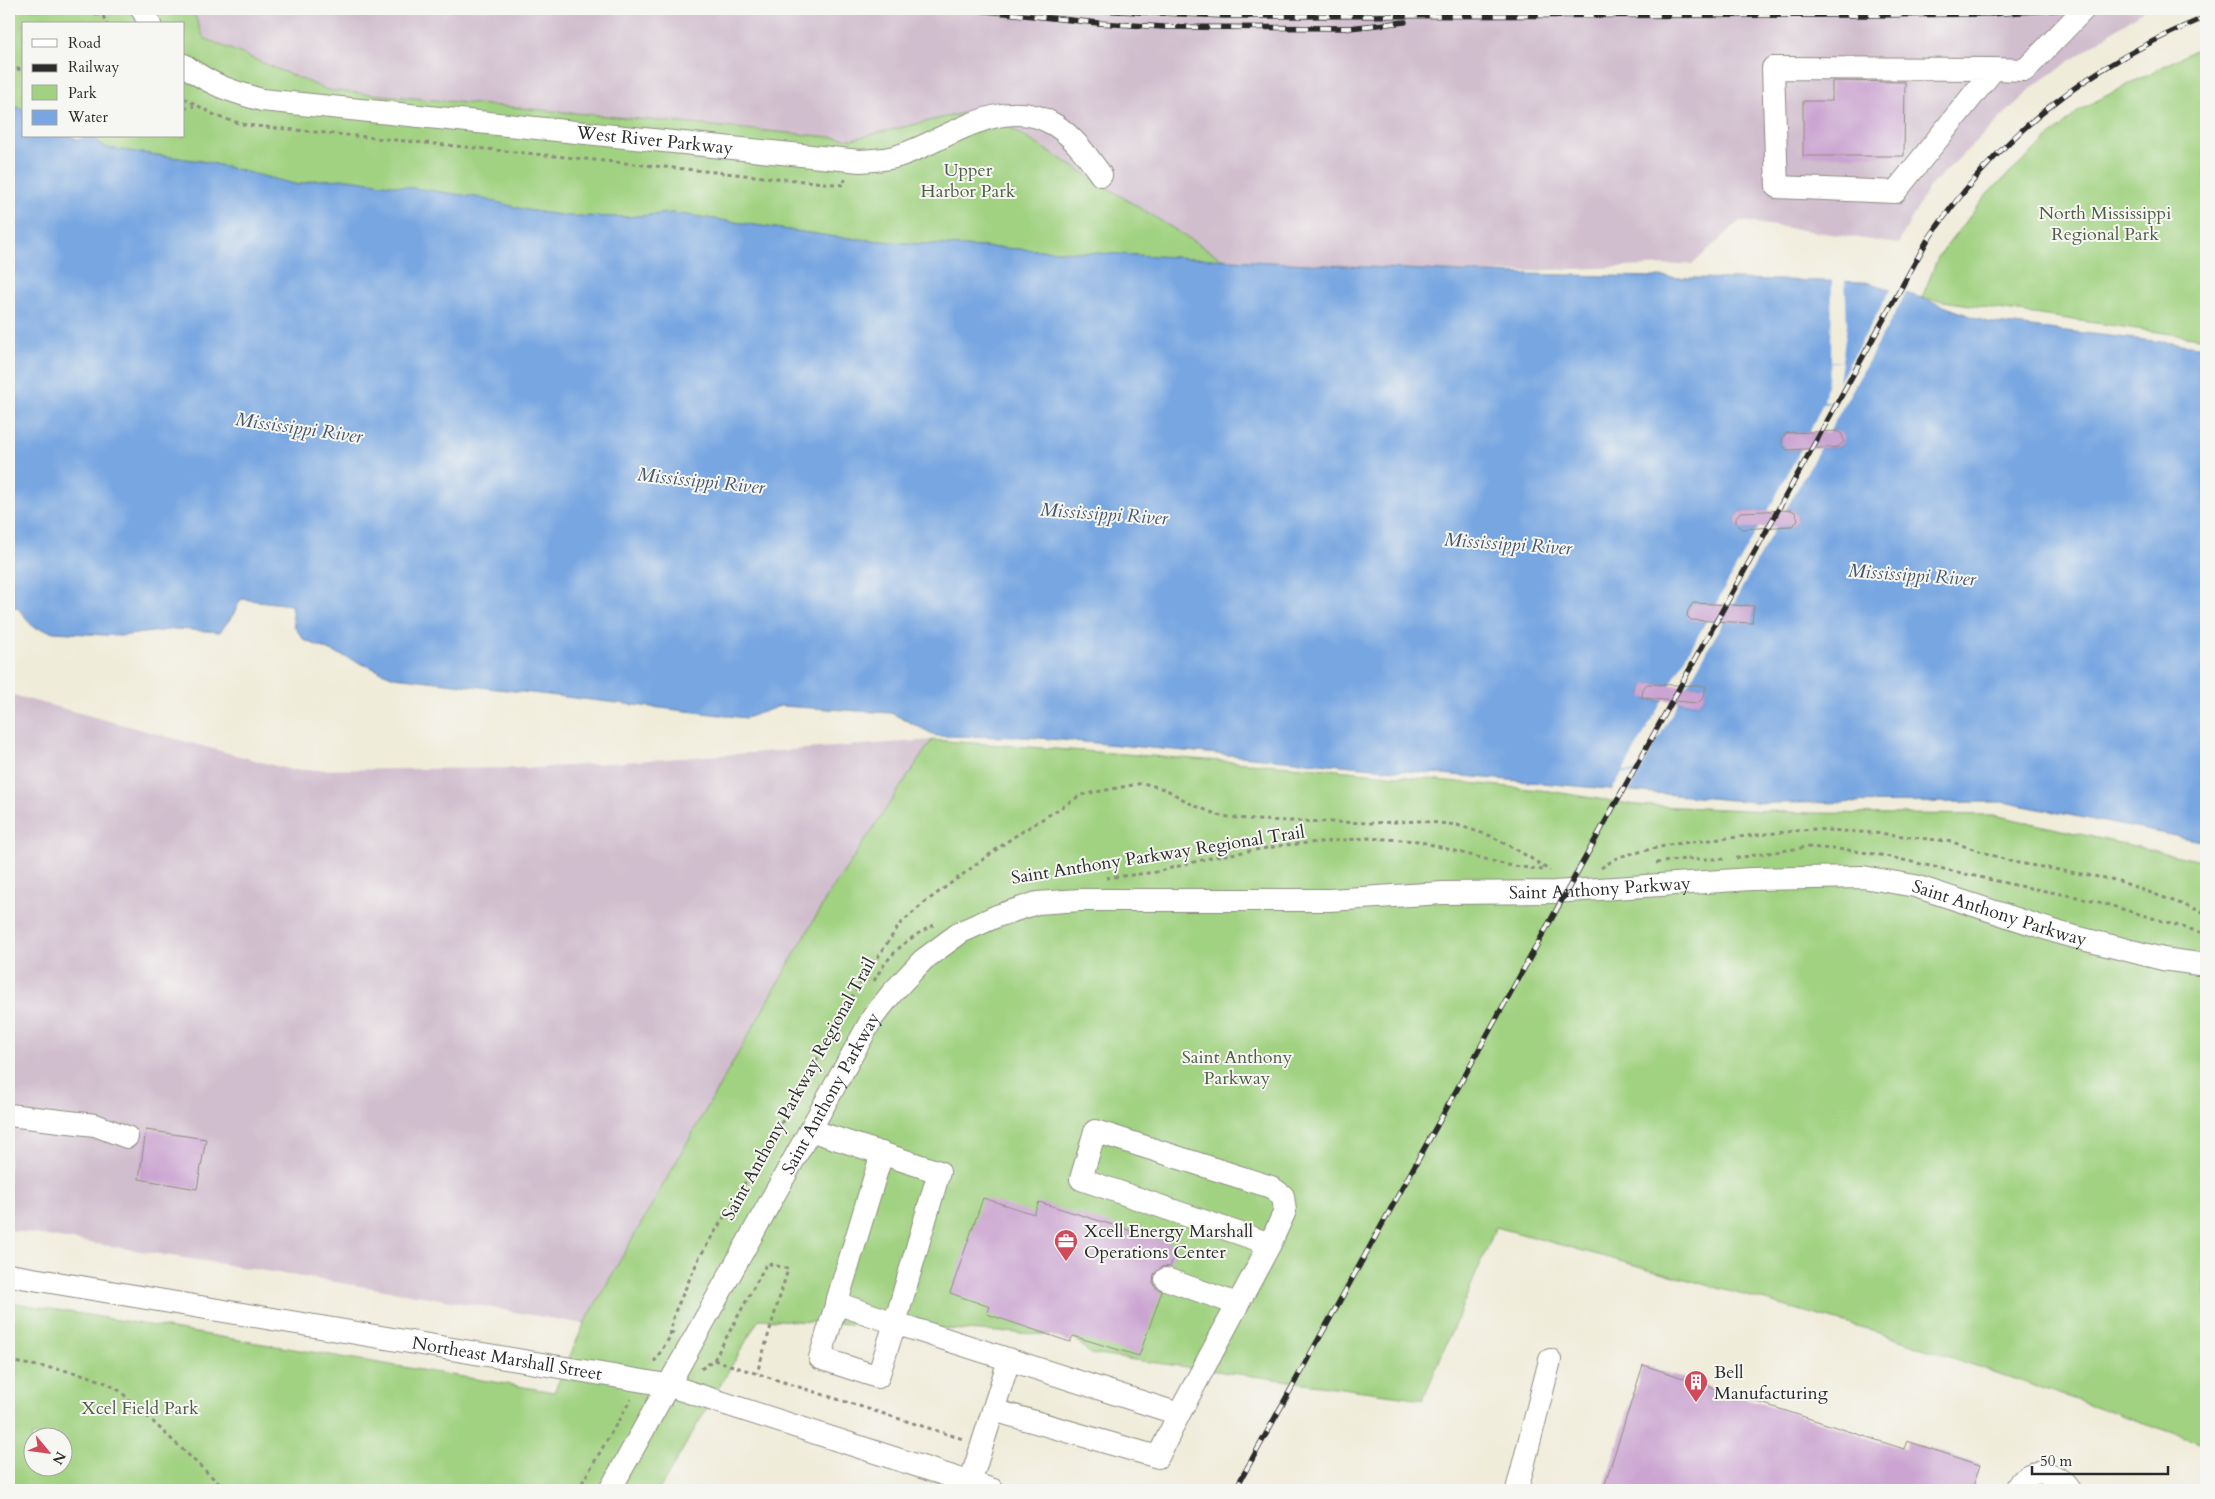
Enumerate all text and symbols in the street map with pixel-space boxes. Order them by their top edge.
legend [22,22,185,138]
text: Road [68,33,101,53]
text: Railway [68,57,119,77]
text: Park [68,83,97,103]
text: Water [67,107,109,127]
street label: West River Parkway [574,120,735,161]
park label: Upper Harbor Park [921,158,1016,204]
park label: North Mississippi Regional Park [2039,201,2171,247]
water label: Mississippi River [234,406,365,450]
water label: Mississippi River [636,461,767,501]
water label: Mississippi River [1039,497,1170,531]
water label: Mississippi River [1443,527,1574,561]
water label: Mississippi River [1847,558,1978,592]
street label: Saint Anthony Parkway Regional Trail [1009,819,1307,891]
street label: Saint Anthony Parkway [1509,870,1692,905]
street label: Saint Anthony Parkway [1909,873,2090,952]
street label: Saint Anthony Parkway Regional Trail [718,954,880,1224]
street label: Saint Anthony Parkway [776,1010,886,1178]
park label: Saint Anthony Parkway [1182,1045,1293,1091]
place label: Xcell Energy Marshall Operations Center [1084,1219,1254,1265]
office icon: Xcell Energy Marshall Operations Center [1053,1228,1079,1262]
street label: Northeast Marshall Street [410,1330,604,1386]
place label: Bell Manufacturing [1714,1360,1829,1406]
building icon: Bell Manufacturing [1683,1369,1709,1403]
park label: Xcel Field Park [81,1396,199,1421]
north arrow [22,1426,72,1476]
scale bar [2032,1444,2169,1476]
text: N [48,1448,70,1468]
text: 50 m [2040,1451,2072,1471]

